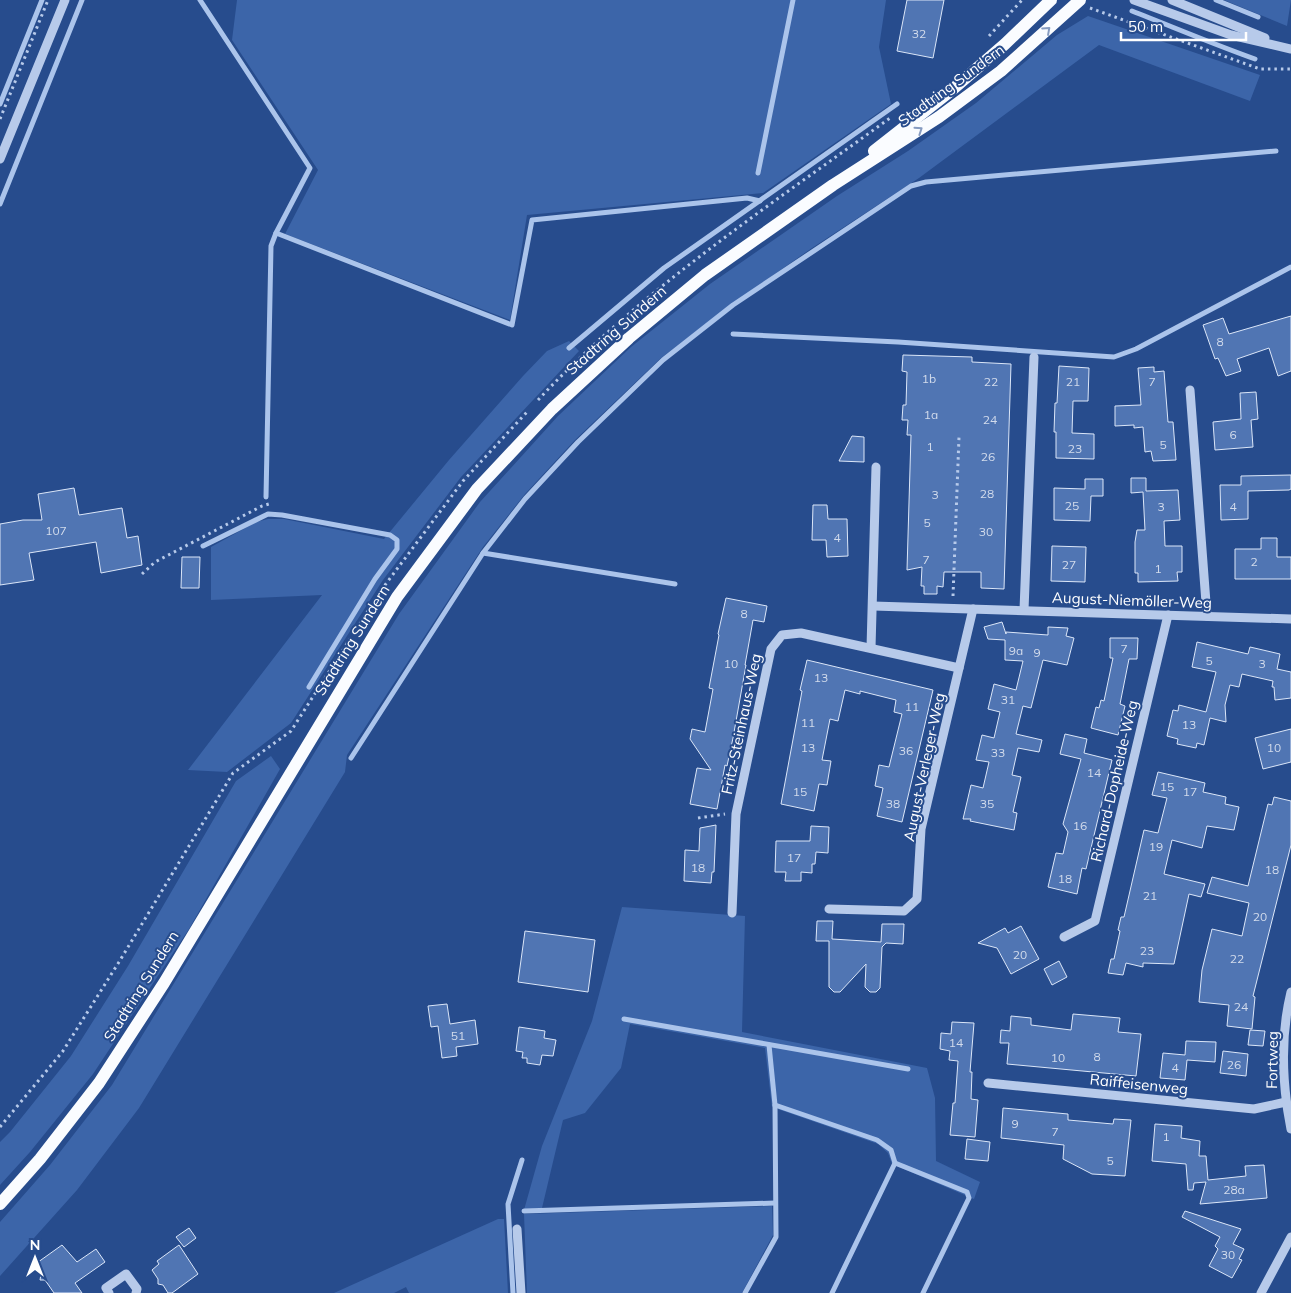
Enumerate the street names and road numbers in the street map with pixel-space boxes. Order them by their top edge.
street label: Stadtring Sundern [894,40,1008,130]
street label: Stadtring Sundern [562,281,670,379]
street label: Stadtring Sundern [310,581,394,699]
street label: August-Niemöller-Weg [1052,588,1212,612]
street label: Fritz-Steinhaus-Weg [717,652,765,796]
street label: August-Verleger-Weg [899,691,949,843]
street label: Richard-Dopheide-Weg [1086,698,1142,864]
street label: Stadtring Sundern [99,927,183,1045]
street label: Fortweg [1262,1031,1282,1089]
street label: Raiffeisenweg [1089,1069,1189,1099]

